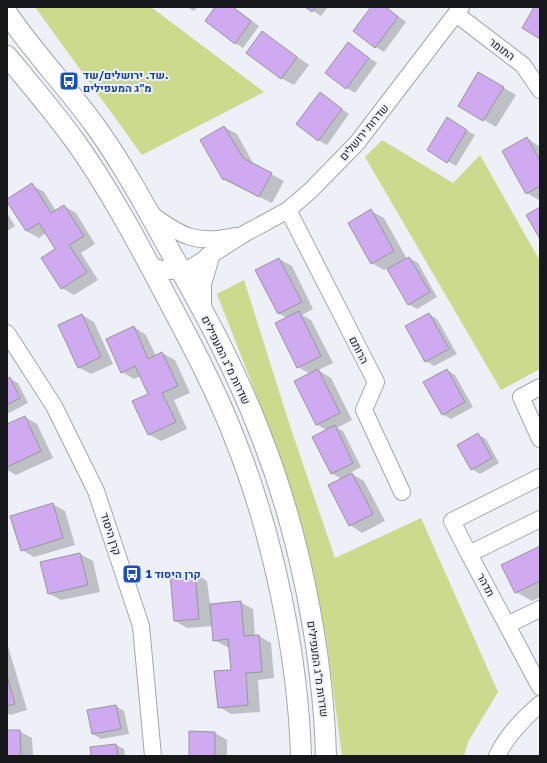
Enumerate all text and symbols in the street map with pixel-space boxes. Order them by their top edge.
street label: התומר [487,35,518,63]
place label: שד. ירושלים/שד. מ״ג המעפילים [83,68,168,94]
bus stop icon: שד. ירושלים/שד. מ״ג המעפילים [58,70,80,92]
street label: שדרות ירושלים [336,101,391,162]
street label: שדרות מ"ג המעפילים [199,313,254,406]
street label: הרותם [347,334,372,366]
street label: קרן היסוד [99,511,124,557]
bus stop icon: קרן היסוד 1 [121,563,143,585]
place label: קרן היסוד 1 [146,567,201,580]
street label: תדהר [475,571,498,599]
street label: שדרות מ"ג המעפילים [305,620,332,718]

